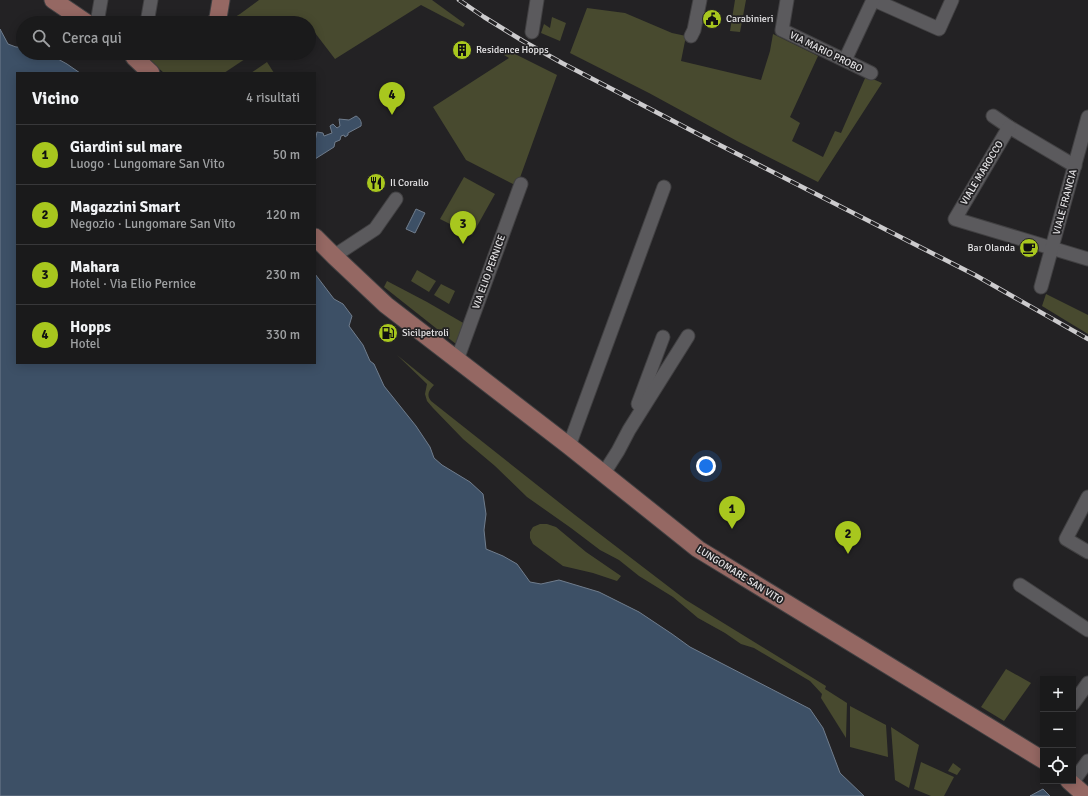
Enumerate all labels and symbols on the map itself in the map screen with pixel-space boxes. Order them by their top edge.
public building icon: Carabinieri [701,8,723,30]
place label: Carabinieri [726,13,773,25]
street label: VIA MARIO PROBO [788,29,865,75]
building icon: Residence Hopps [451,39,473,61]
place label: Residence Hopps [476,44,549,56]
pin: 4 [379,82,405,115]
street label: VIALE MAROCCO [958,138,1006,207]
street label: VIALE FRANCIA [1051,168,1079,236]
restaurant icon: Il Corallo [365,172,387,194]
place label: Il Corallo [390,177,429,189]
pin: 3 [450,211,476,244]
street label: VIA ELIO PERNICE [470,233,508,311]
cafe icon: Bar Olanda [1018,237,1040,259]
place label: Bar Olanda [968,242,1015,254]
fuel station icon: Sicilpetroli [377,322,399,344]
place label: Sicilpetroli [402,327,449,339]
your location [696,456,716,476]
pin: 1 [719,496,745,529]
pin: 2 [835,521,861,554]
street label: LUNGOMARE SAN VITO [694,543,786,607]

